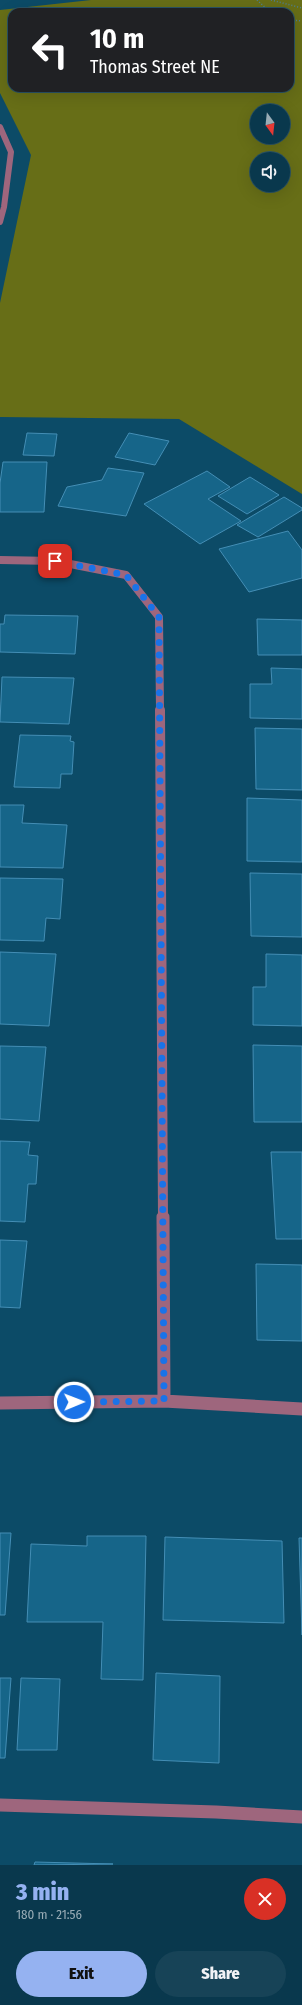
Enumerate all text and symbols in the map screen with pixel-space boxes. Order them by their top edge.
text: 10 m [90,22,144,55]
icon: left [24,24,76,76]
text: Thomas Street NE [90,56,220,78]
north arrow [250,104,290,144]
map controls [250,104,290,192]
button: sound [250,152,290,192]
pin [38,544,72,578]
icon: arrive [44,550,66,572]
position arrow [53,1381,95,1423]
text: 3 min [16,1878,69,1906]
button: close [244,1878,286,1920]
text: 180 m · 21:56 [16,1907,82,1922]
button: Exit [16,1951,147,1997]
button: Share [155,1951,286,1997]

